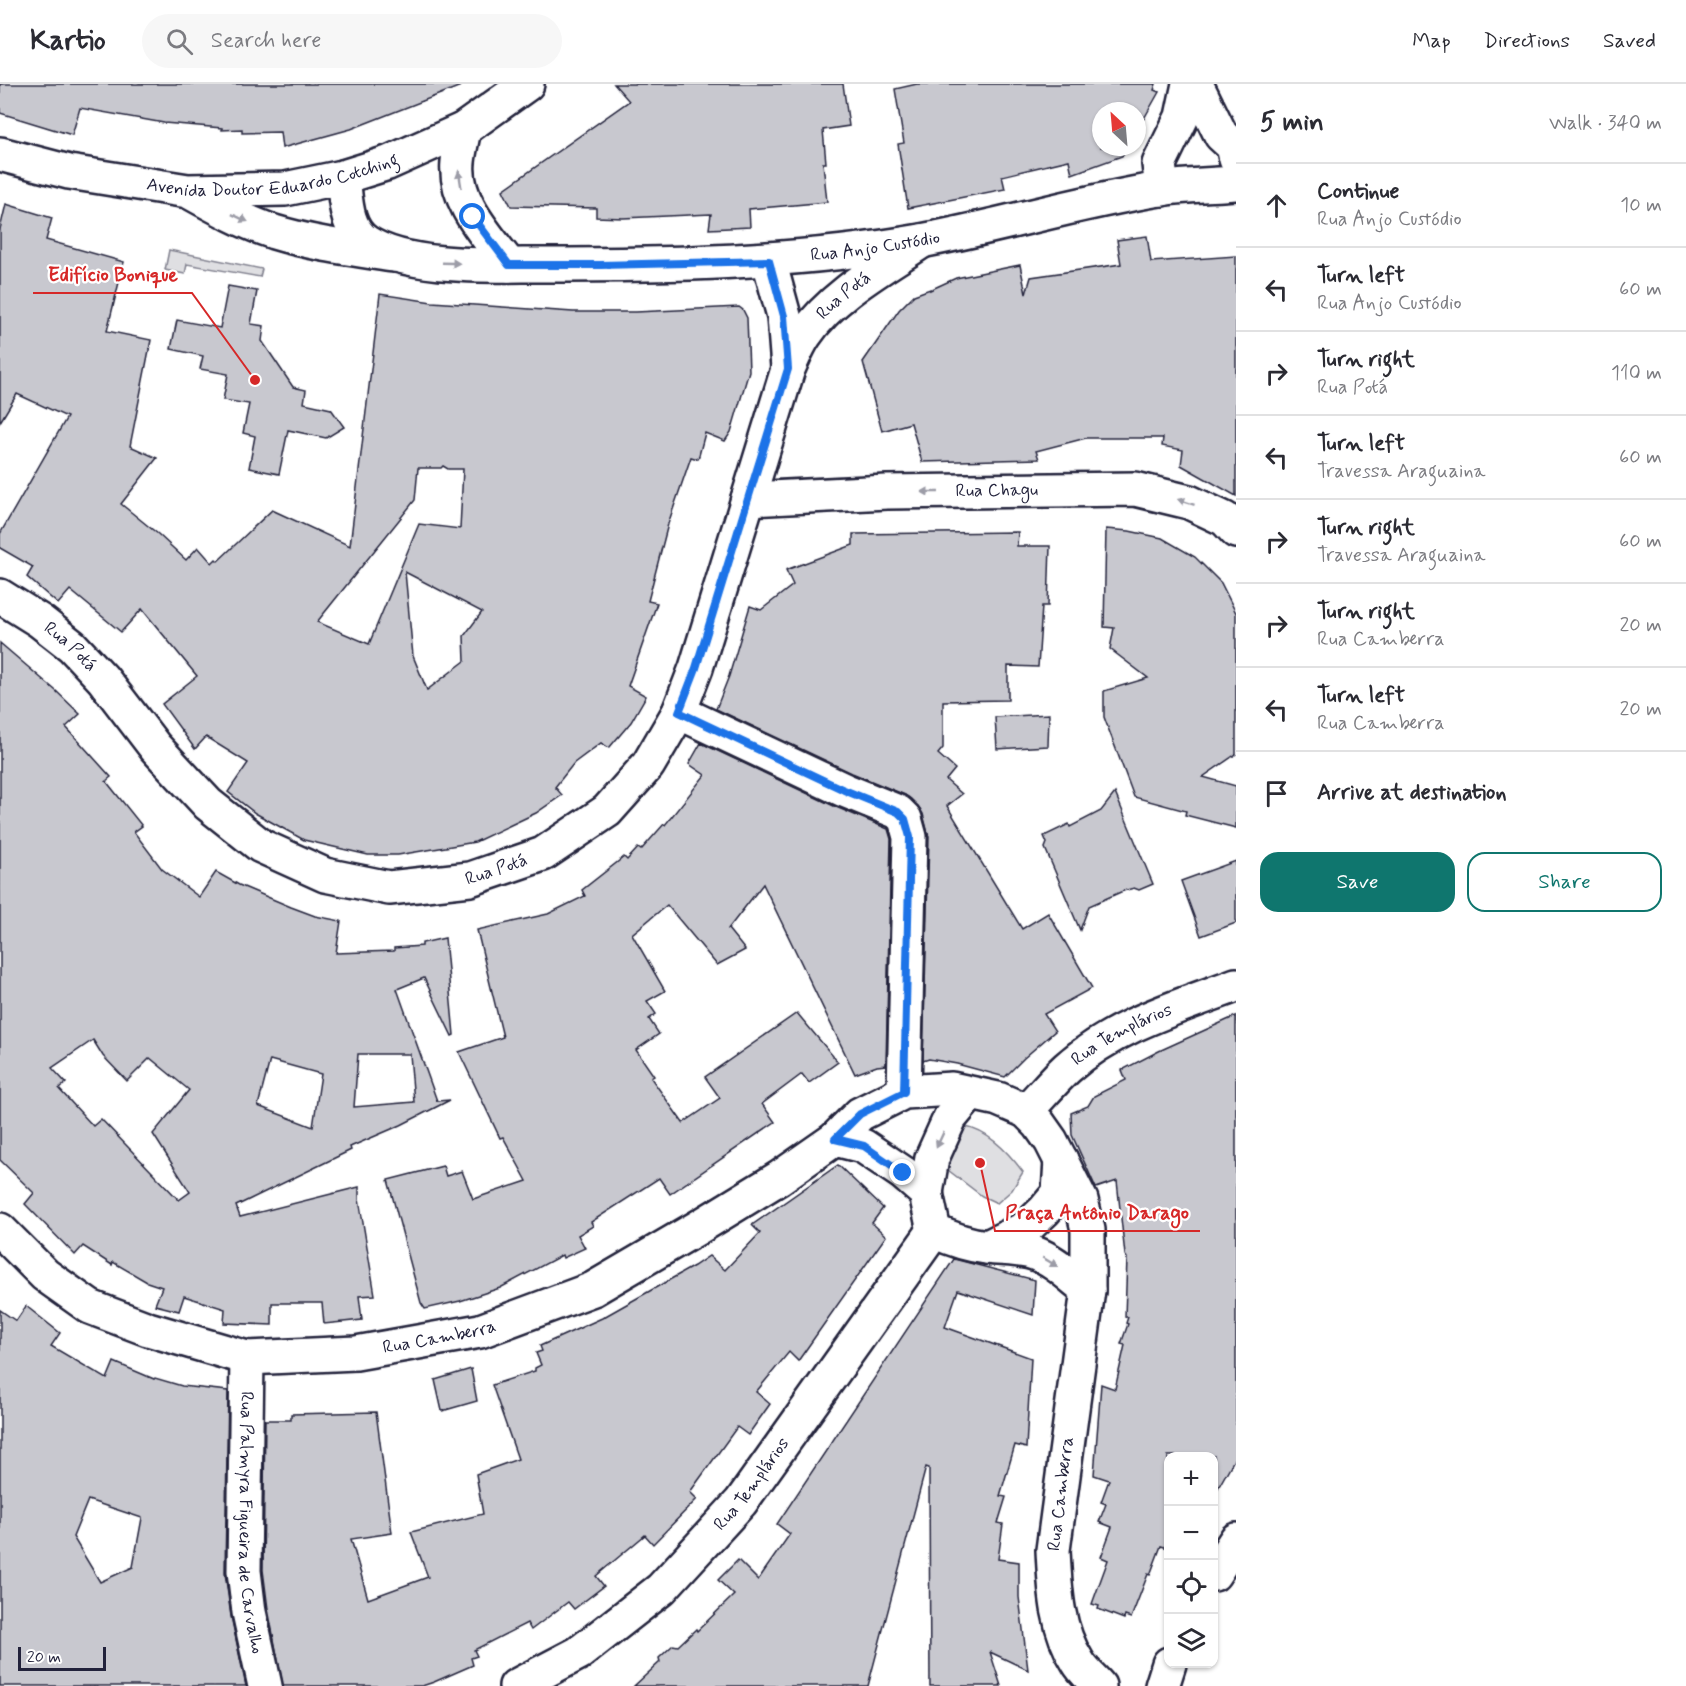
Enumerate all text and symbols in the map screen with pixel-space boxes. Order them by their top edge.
search box [142,14,562,68]
text: Kartio [30,23,106,60]
icon: search [163,25,196,58]
text: Search here [211,27,322,55]
text: Map [1412,27,1451,55]
text: Directions [1484,27,1570,55]
text: Saved [1603,27,1656,55]
north arrow [1092,102,1146,156]
text: 5 min [1260,106,1324,140]
text: Walk · 340 m [1549,110,1662,137]
street label: Avenida Doutor Eduardo Cotching [145,148,404,203]
one-way arrow [455,169,464,188]
text: Continue [1317,178,1399,206]
icon: ahead [1260,189,1293,222]
text: 10 m [1620,192,1662,219]
route start [459,203,485,229]
text: Rua Anjo Custódio [1317,206,1462,233]
one-way arrow [231,213,249,223]
street label: Rua Anjo Custódio [809,226,942,268]
callout: Edifício Bonique [33,255,192,293]
one-way arrow [441,258,460,267]
text: Edifício Bonique [48,262,179,289]
text: Turn left [1317,262,1405,290]
street label: Rua Potá [811,266,876,325]
icon: left [1260,273,1293,306]
text: 60 m [1619,276,1662,303]
text: Rua Anjo Custódio [1317,290,1462,317]
text: Turn right [1317,346,1415,374]
icon: right [1260,357,1293,390]
text: 110 m [1611,360,1662,387]
text: Rua Potá [1317,374,1388,401]
text: Turn left [1317,430,1405,458]
icon: left [1260,441,1293,474]
text: 60 m [1619,444,1662,471]
text: Travessa Araguaina [1317,458,1486,485]
street label: Rua Chagu [955,478,1038,503]
one-way arrow [921,487,940,497]
one-way arrow [1177,497,1195,506]
text: Turn right [1317,514,1415,542]
icon: right [1260,525,1293,558]
text: 60 m [1619,528,1662,555]
text: Travessa Araguaina [1317,542,1486,569]
text: Turn right [1317,598,1415,626]
icon: right [1260,609,1293,642]
text: 20 m [1619,612,1662,639]
street label: Rua Potá [39,616,102,677]
text: Rua Camberra [1317,626,1444,653]
text: Turn left [1317,682,1405,710]
icon: left [1260,693,1293,726]
text: 20 m [1619,696,1662,723]
text: Rua Camberra [1317,710,1444,737]
icon: arrive [1260,777,1293,810]
text: Arrive at destination [1317,779,1507,807]
street label: Rua Potá [462,848,531,892]
button: Save [1260,852,1455,912]
button: Share [1467,852,1662,912]
street label: Rua Templários [1066,998,1176,1072]
one-way arrow [935,1131,945,1149]
route end [889,1159,915,1185]
callout: Praça Antônio Darago [995,1193,1200,1231]
text: Praça Antônio Darago [1005,1200,1189,1229]
one-way arrow [1042,1257,1058,1268]
street label: Rua Camberra [381,1314,499,1360]
street label: Rua Palmyra Figueira de Carvalho [232,1391,270,1656]
street label: Rua Templários [708,1433,795,1536]
street label: Rua Camberra [1042,1436,1080,1552]
map controls [1164,1452,1218,1668]
button: + [1164,1452,1218,1506]
button: − [1164,1506,1218,1560]
button: locate [1164,1560,1218,1614]
button: layers [1164,1614,1218,1668]
scale bar [18,1644,106,1672]
text: 20 m [27,1647,61,1668]

